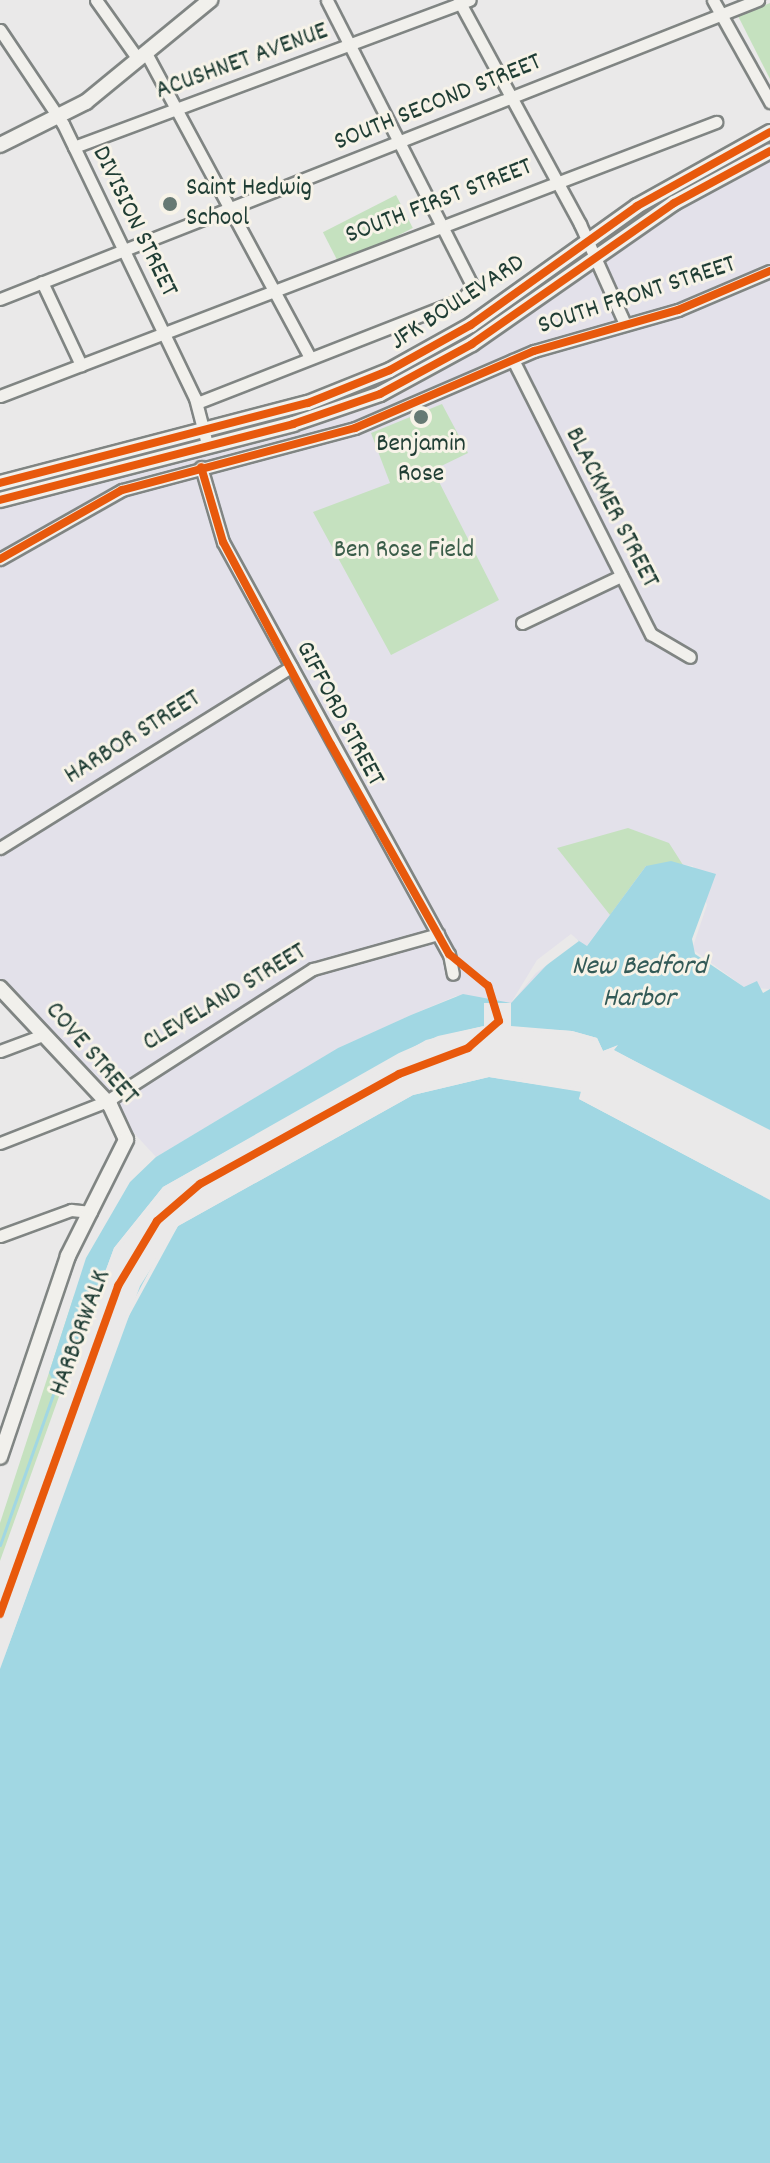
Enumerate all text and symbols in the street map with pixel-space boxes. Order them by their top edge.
street label: ACUSHNET AVENUE [152,16,332,108]
street label: SOUTH SECOND STREET [330,47,546,159]
street label: DIVISION STREET [84,142,184,302]
street label: SOUTH FIRST STREET [341,152,537,252]
place label: Saint Hedwig School [186,173,312,234]
marker: Saint Hedwig School [161,195,179,213]
street label: JFK BOULEVARD [385,248,531,358]
street label: SOUTH FRONT STREET [534,249,740,343]
marker: Benjamin Rose [412,408,430,426]
street label: BLACKMER STREET [557,422,665,594]
place label: Benjamin Rose [376,429,466,490]
park label: Ben Rose Field [334,535,474,567]
street label: GIFFORD STREET [288,636,390,792]
street label: HARBOR STREET [59,684,207,792]
street label: CLEVELAND STREET [138,937,312,1059]
water label: New Bedford Harbor [571,951,707,1017]
street label: COVE STREET [38,996,144,1112]
street label: HARBORWALK [44,1266,118,1400]

